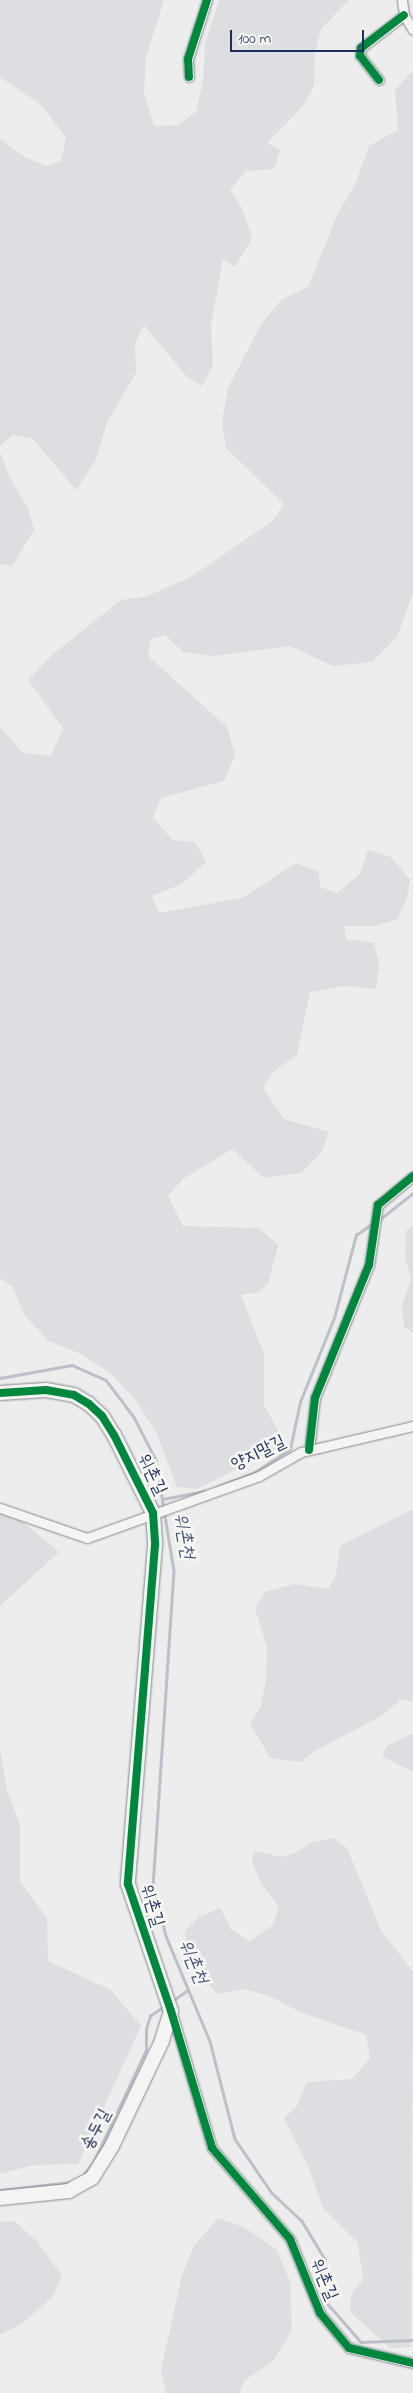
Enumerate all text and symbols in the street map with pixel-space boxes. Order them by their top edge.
scale bar [233,20,367,52]
text: 100 m [238,28,271,50]
street label: 양지말길 [228,1432,290,1476]
street label: 위촌길 [132,1451,170,1499]
water label: 위촌천 [168,1511,198,1561]
street label: 위촌길 [134,1882,168,1930]
water label: 위촌천 [173,1936,211,1988]
street label: 송두길 [77,2106,117,2154]
street label: 위촌길 [305,2256,341,2304]

